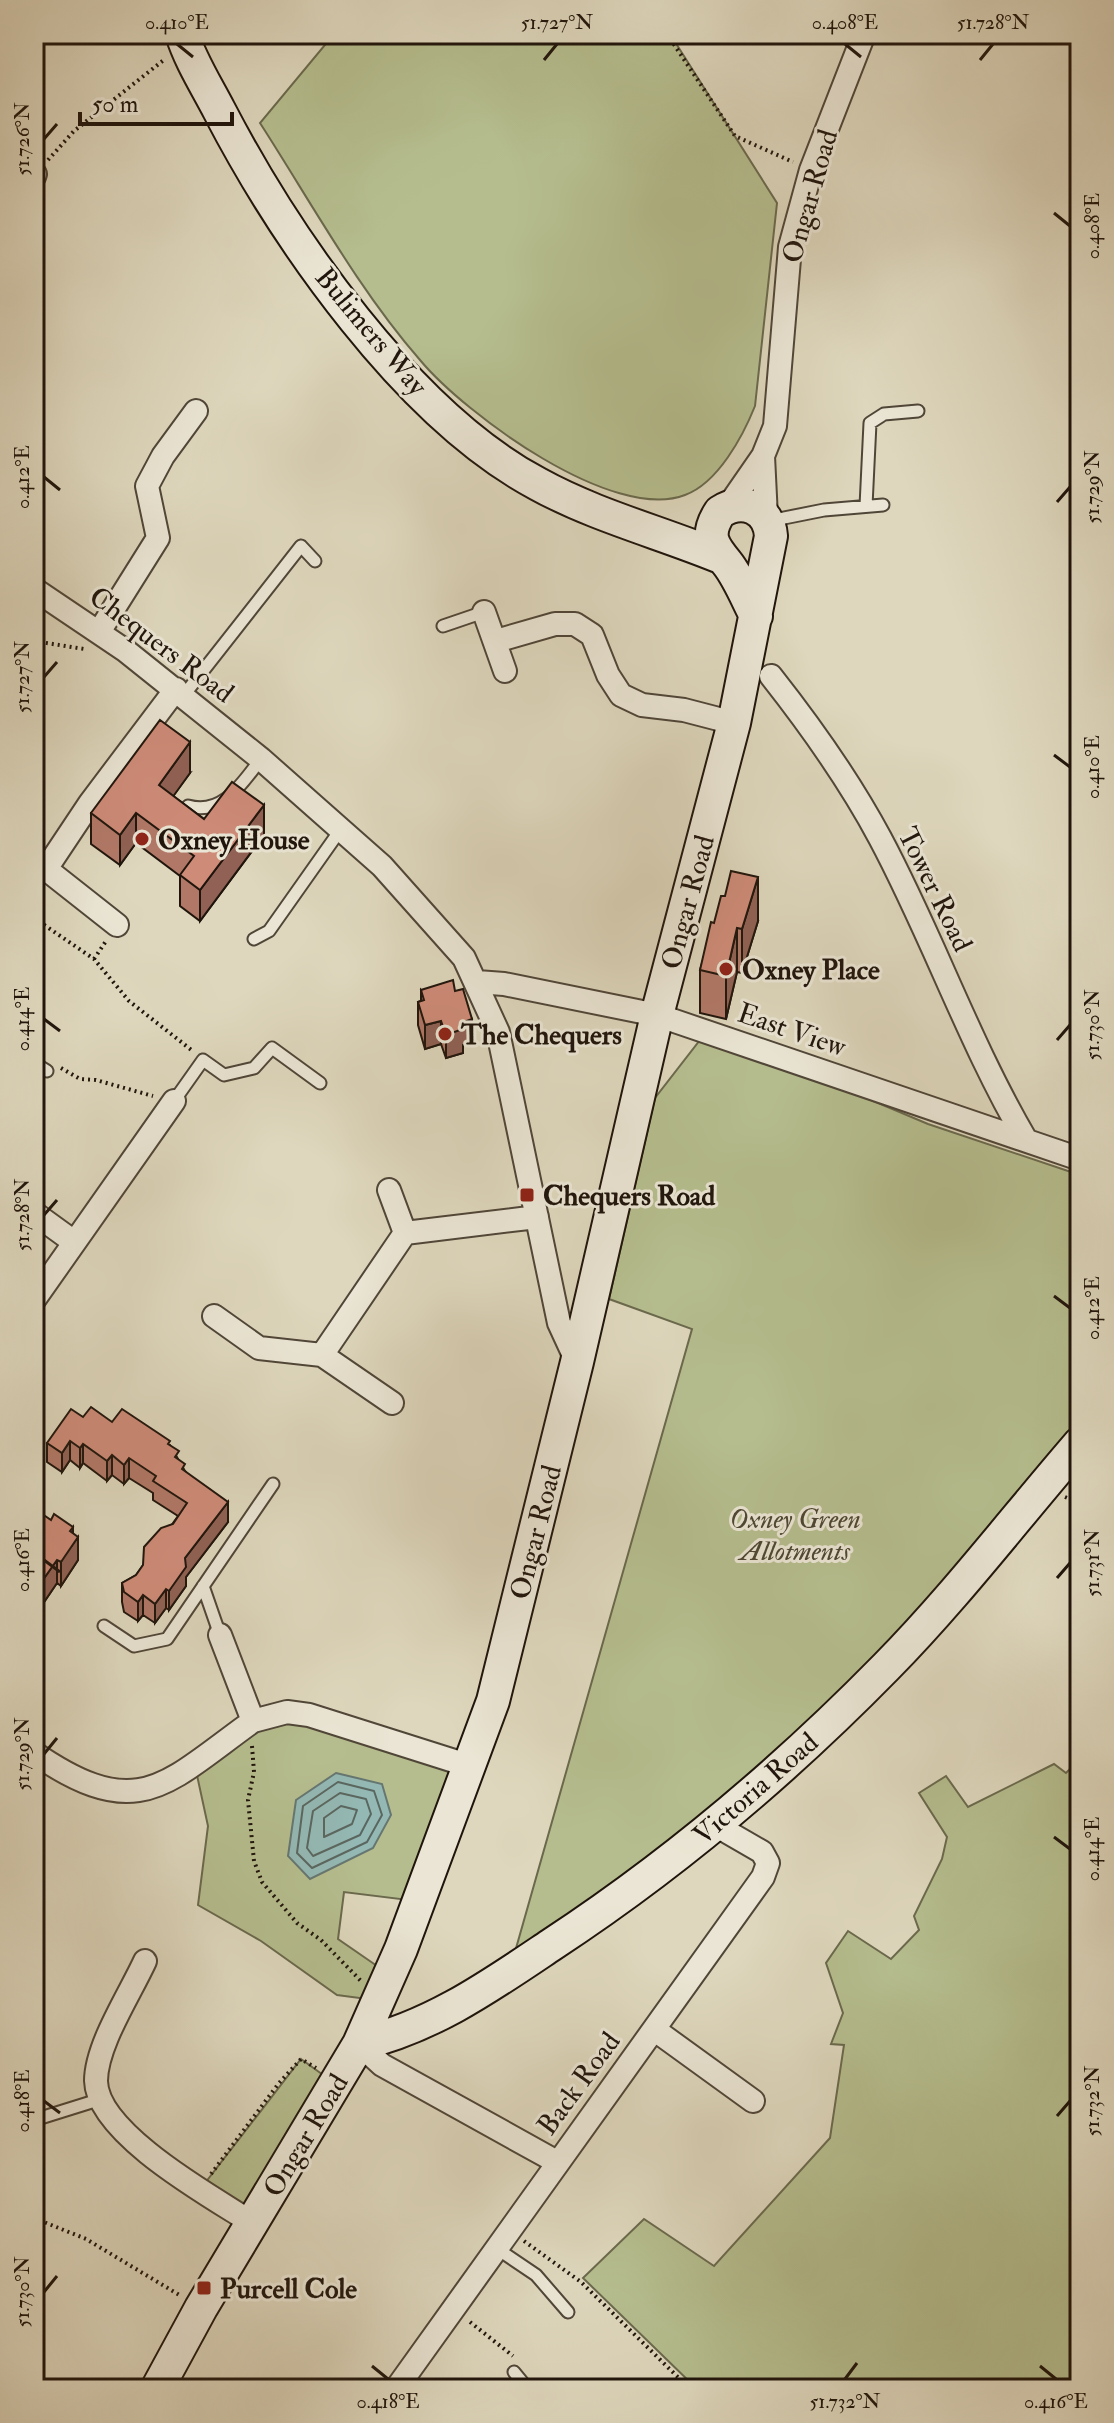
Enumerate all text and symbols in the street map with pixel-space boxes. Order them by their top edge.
text: 0.410°E [145,10,209,35]
text: 51.727°N [521,10,593,35]
text: 0.408°E [812,10,878,35]
text: 51.728°N [957,10,1029,35]
scale bar [80,76,232,126]
text: 50 m [92,89,139,120]
text: 51.726°N [10,102,35,176]
street label: Ongar Road [775,125,846,267]
text: 0.408°E [1080,193,1105,259]
street label: Bulimers Way [307,261,435,404]
text: 0.412°E [10,445,35,509]
text: 51.729°N [1080,450,1105,524]
street label: Chequers Road [82,579,241,711]
text: 51.727°N [10,641,35,713]
text: 0.410°E [1080,735,1105,799]
street label: Tower Road [890,822,980,958]
place label: Oxney House [158,823,310,858]
marker: Oxney House [133,830,151,848]
street label: Ongar Road [654,831,723,973]
place label: Oxney Place [742,953,880,988]
marker: Oxney Place [717,960,735,978]
text: 0.414°E [10,987,35,1051]
text: 51.730°N [1080,989,1105,1061]
street label: East View [733,996,851,1065]
place label: The Chequers [460,1018,622,1053]
marker: The Chequers [436,1025,454,1043]
text: 51.728°N [10,1179,35,1251]
place label: Chequers Road [543,1179,715,1214]
marker: Chequers Road [518,1186,536,1204]
text: 0.412°E [1080,1276,1105,1340]
street label: Ongar Road [503,1461,570,1603]
park label: Oxney Green Allotments [729,1502,861,1569]
text: 0.416°E [10,1528,35,1592]
text: 51.731°N [1080,1529,1105,1597]
text: 51.729°N [10,1717,35,1791]
street label: Victoria Road [686,1725,826,1853]
text: 0.414°E [1080,1817,1105,1881]
street label: Back Road [530,2025,628,2142]
text: 51.732°N [1080,2065,1105,2137]
street label: Ongar Road [256,2068,357,2204]
text: 0.418°E [10,2069,35,2133]
text: 51.730°N [10,2256,35,2328]
place label: Purcell Cole [220,2272,357,2307]
marker: Purcell Cole [195,2279,213,2297]
text: 0.418°E [356,2389,420,2414]
text: 51.732°N [810,2389,881,2414]
text: 0.416°E [1024,2389,1088,2414]

